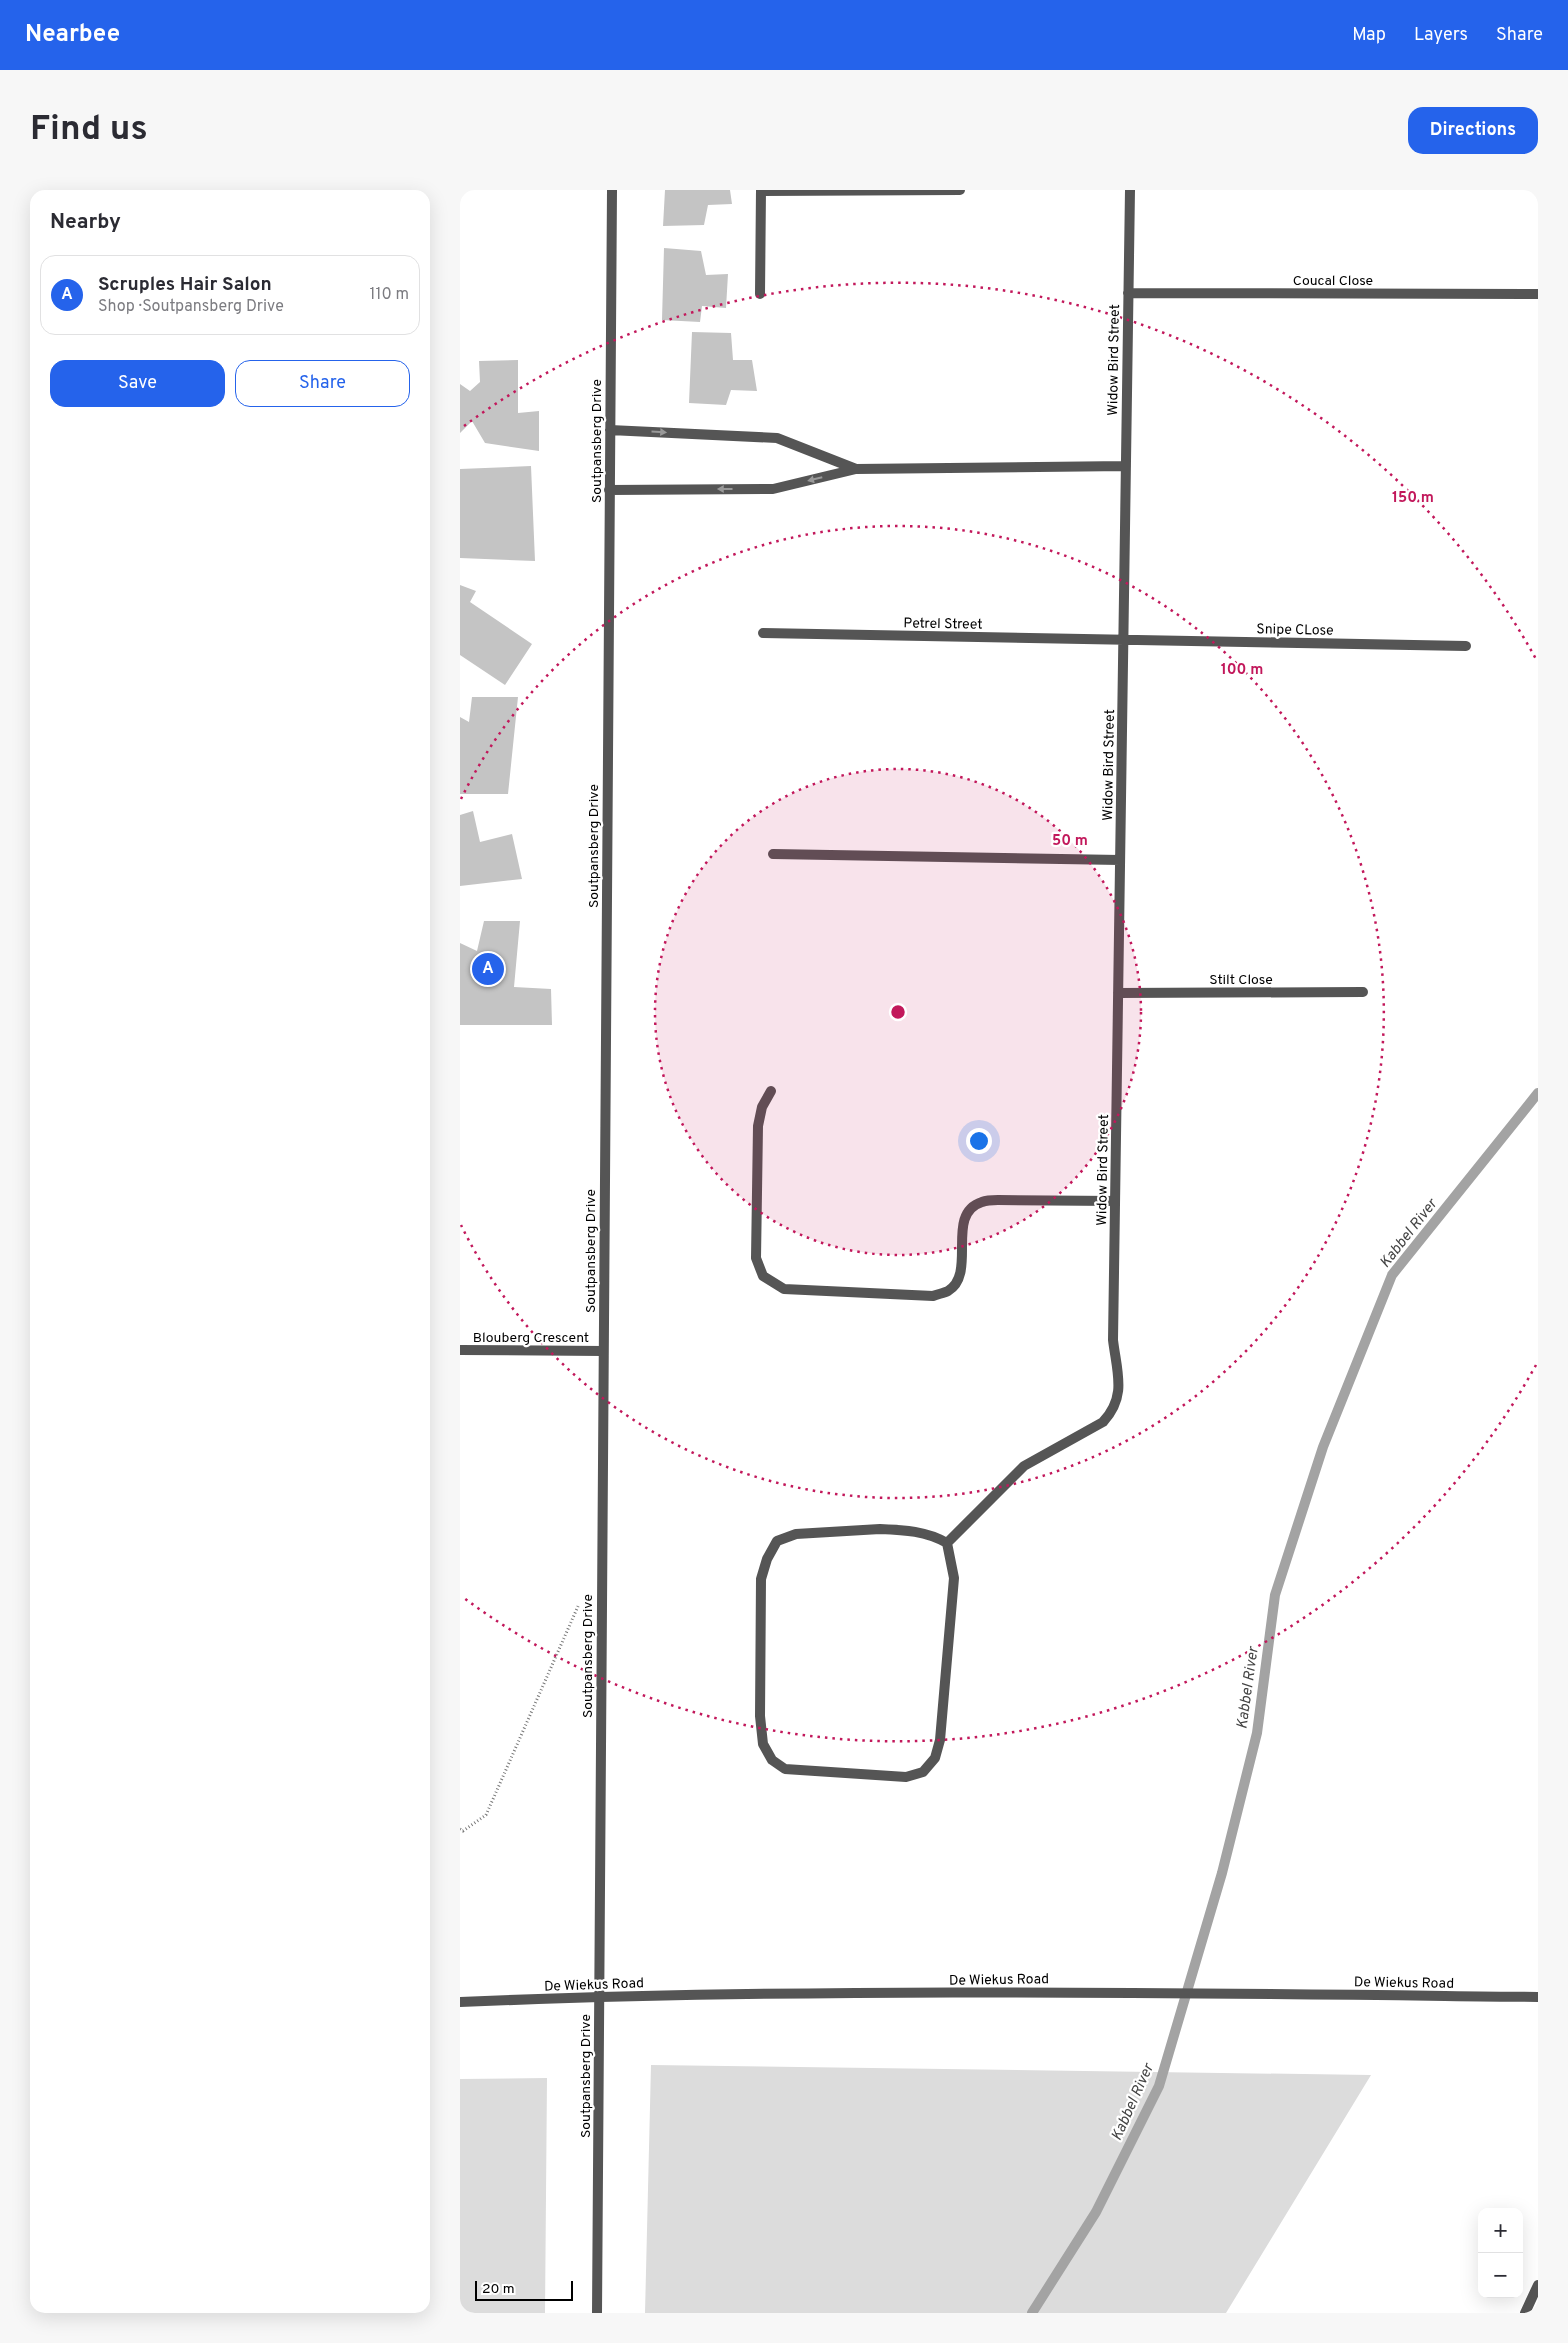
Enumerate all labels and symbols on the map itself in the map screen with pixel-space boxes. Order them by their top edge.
street label: Coucal Close [1293,273,1373,290]
street label: Widow Bird Street [1105,304,1124,416]
street label: Soutpansberg Drive [589,379,606,503]
one-way arrow [651,429,667,437]
one-way arrow [807,475,822,483]
one-way arrow [716,485,732,493]
text: 150 m [1392,489,1434,508]
street label: Petrel Street [903,615,983,634]
street label: Snipe CLose [1256,621,1334,640]
text: 100 m [1221,661,1263,680]
street label: Widow Bird Street [1100,709,1119,821]
street label: Soutpansberg Drive [586,784,603,908]
text: 50 m [1052,832,1088,851]
pin: A [472,950,504,988]
street label: Stilt Close [1209,972,1273,989]
centre of rings [889,1003,907,1021]
street label: Widow Bird Street [1094,1114,1113,1226]
your location [966,1128,992,1154]
street label: Soutpansberg Drive [583,1189,600,1313]
water label: Kabbel River [1376,1195,1443,1272]
street label: Blouberg Crescent [473,1330,589,1347]
street label: Soutpansberg Drive [580,1594,597,1718]
water label: Kabbel River [1233,1645,1264,1730]
street label: De Wiekus Road [949,1971,1049,1990]
street label: De Wiekus Road [1354,1974,1454,1993]
street label: De Wiekus Road [544,1975,644,1996]
street label: Soutpansberg Drive [578,2014,595,2138]
water label: Kabbel River [1108,2060,1159,2144]
scale bar [475,2278,572,2301]

